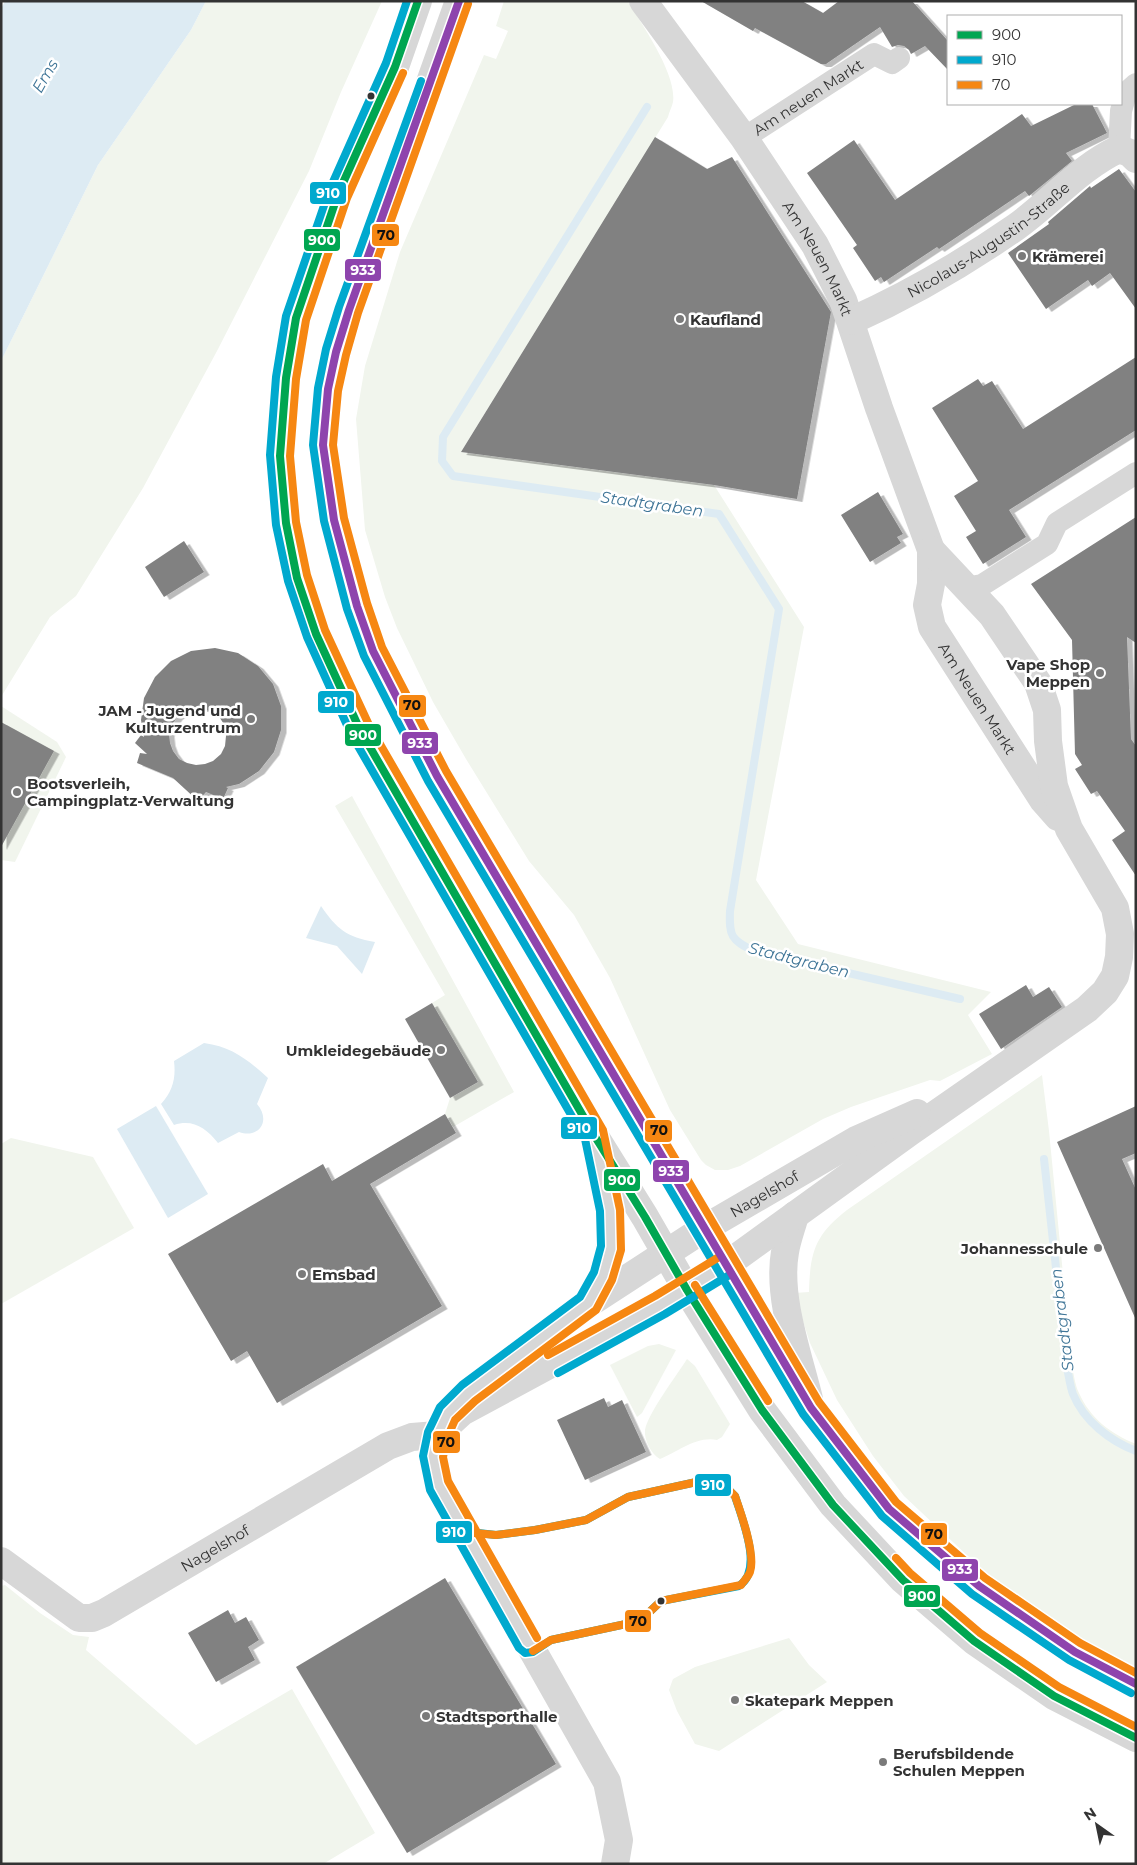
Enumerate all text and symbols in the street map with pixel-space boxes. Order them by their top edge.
legend [947,15,1122,105]
text: 900 [992,25,1021,44]
text: 910 [992,50,1017,69]
street label: Am neuen Markt [749,54,866,139]
water label: Ems [28,56,62,96]
text: 70 [992,75,1011,94]
unlabelled marker [366,91,376,101]
street label: Nicolaus-Augustin-Straße [904,177,1073,301]
line badge: 910 [309,181,347,205]
text: 910 [316,184,340,202]
street label: Am Neuen Markt [779,197,857,318]
line badge: 70 [371,223,400,247]
text: 70 [377,226,395,244]
line badge: 900 [303,228,341,252]
text: 900 [308,231,336,249]
place label: Krämerei [1032,247,1104,266]
marker: Krämerei [1016,250,1028,262]
line badge: 933 [344,258,382,282]
text: 933 [350,261,376,279]
place label: Kaufland [690,310,761,329]
marker: Kaufland [674,313,686,325]
water label: Stadtgraben [600,487,704,521]
street label: Am Neuen Markt [935,639,1021,758]
place label: Vape Shop Meppen [1005,655,1090,691]
marker: Vape Shop Meppen [1094,667,1106,679]
line badge: 910 [317,690,355,714]
text: 910 [324,693,348,711]
line badge: 70 [398,694,427,718]
text: 70 [403,696,421,714]
place label: JAM - Jugend und Kulturzentrum [97,701,241,737]
marker: JAM - Jugend und Kulturzentrum [245,713,257,725]
line badge: 900 [344,723,382,747]
text: 900 [349,726,377,744]
line badge: 933 [401,731,439,755]
text: 933 [407,734,433,752]
place label: Bootsverleih, Campingplatz-Verwaltung [27,774,234,810]
marker: Bootsverleih, Campingplatz-Verwaltung [11,786,23,798]
water label: Stadtgraben [747,938,851,982]
place label: Umkleidegebäude [286,1041,431,1060]
marker: Umkleidegebäude [435,1044,447,1056]
line badge: 910 [560,1116,598,1140]
text: 910 [567,1119,591,1137]
line badge: 70 [644,1119,673,1143]
text: 70 [650,1121,668,1139]
line badge: 933 [652,1159,690,1183]
text: 933 [658,1162,684,1180]
street label: Nagelshof [726,1166,803,1221]
line badge: 900 [603,1168,641,1192]
text: 900 [608,1171,636,1189]
place label: Johannesschule [960,1239,1088,1258]
marker: Johannesschule [1092,1242,1104,1254]
place label: Emsbad [312,1265,376,1284]
marker: Emsbad [296,1268,308,1280]
water label: Stadtgraben [1046,1268,1078,1372]
line badge: 70 [432,1430,461,1454]
text: 70 [437,1433,455,1451]
line badge: 910 [694,1473,732,1497]
text: 910 [701,1476,725,1494]
street label: Nagelshof [177,1520,253,1575]
line badge: 910 [435,1520,473,1544]
line badge: 70 [920,1522,948,1546]
text: 910 [442,1523,466,1541]
text: 70 [925,1525,943,1543]
line badge: 933 [941,1558,979,1582]
text: 933 [947,1560,973,1578]
line badge: 900 [903,1584,941,1608]
text: 900 [908,1587,936,1605]
unlabelled marker [656,1596,666,1606]
line badge: 70 [624,1609,652,1633]
text: 70 [629,1612,647,1630]
place label: Skatepark Meppen [745,1691,894,1710]
marker: Skatepark Meppen [729,1694,741,1706]
place label: Stadtsporthalle [436,1707,558,1726]
marker: Stadtsporthalle [420,1710,432,1722]
place label: Berufsbildende Schulen Meppen [893,1744,1025,1780]
marker: Berufsbildende Schulen Meppen [877,1756,889,1768]
north arrow [1072,1800,1122,1850]
text: N [1080,1803,1100,1825]

